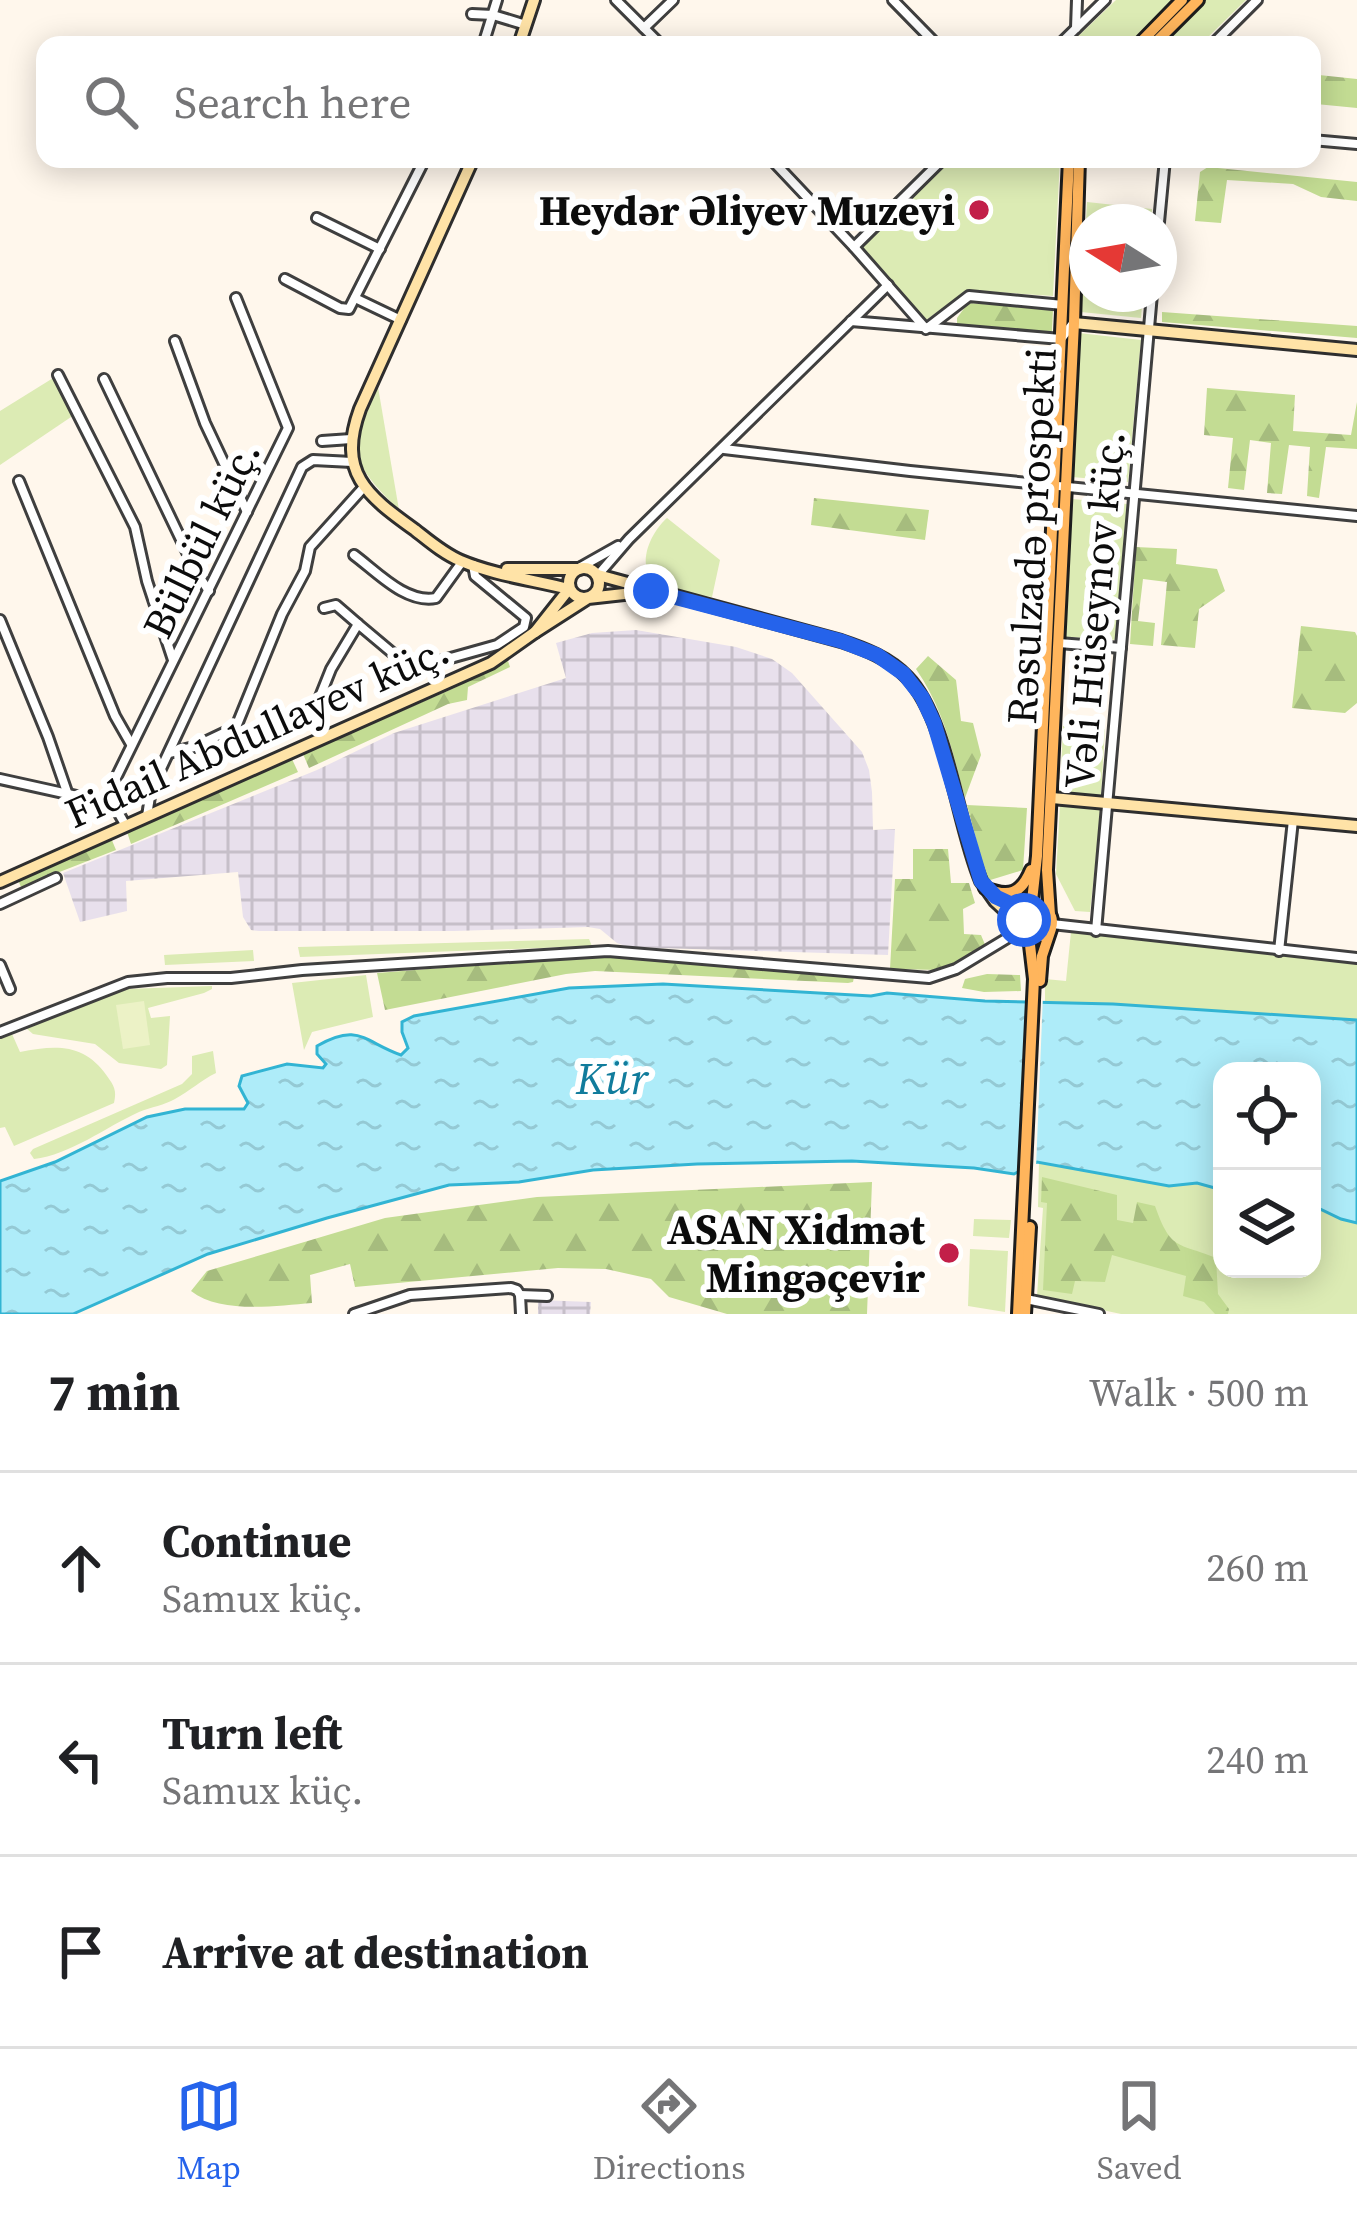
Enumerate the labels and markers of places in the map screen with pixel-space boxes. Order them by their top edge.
place label: Heydər Əliyev Muzeyi [539,181,955,239]
marker: Heydər Əliyev Muzeyi [966,197,992,223]
place label: ASAN Xidmət Mingəçevir [667,1200,926,1306]
marker: ASAN Xidmət Mingəçevir [936,1240,962,1266]

